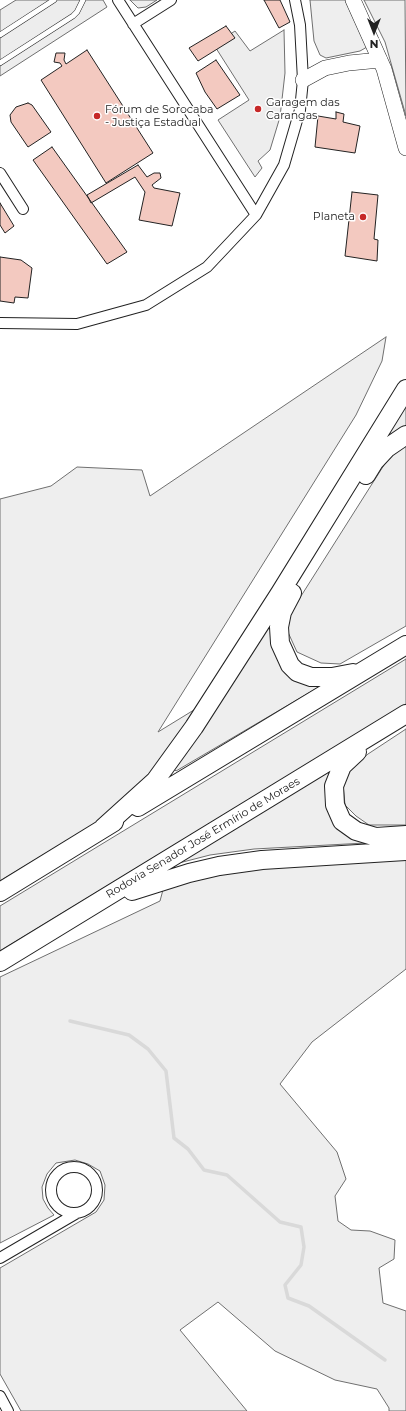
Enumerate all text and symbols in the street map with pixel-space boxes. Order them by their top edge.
north arrow [354,12,394,52]
text: N [370,37,378,51]
place label: Garagem das Carangas [266,96,339,122]
place label: Fórum de Sorocaba - Justiça Estadual [105,103,213,129]
marker: Garagem das Carangas [253,104,263,114]
marker: Fórum de Sorocaba - Justiça Estadual [92,111,102,121]
place label: Planeta [313,210,355,224]
marker: Planeta [358,212,368,222]
street label: Rodovia Senador José Ermírio de Moraes [104,775,302,901]

